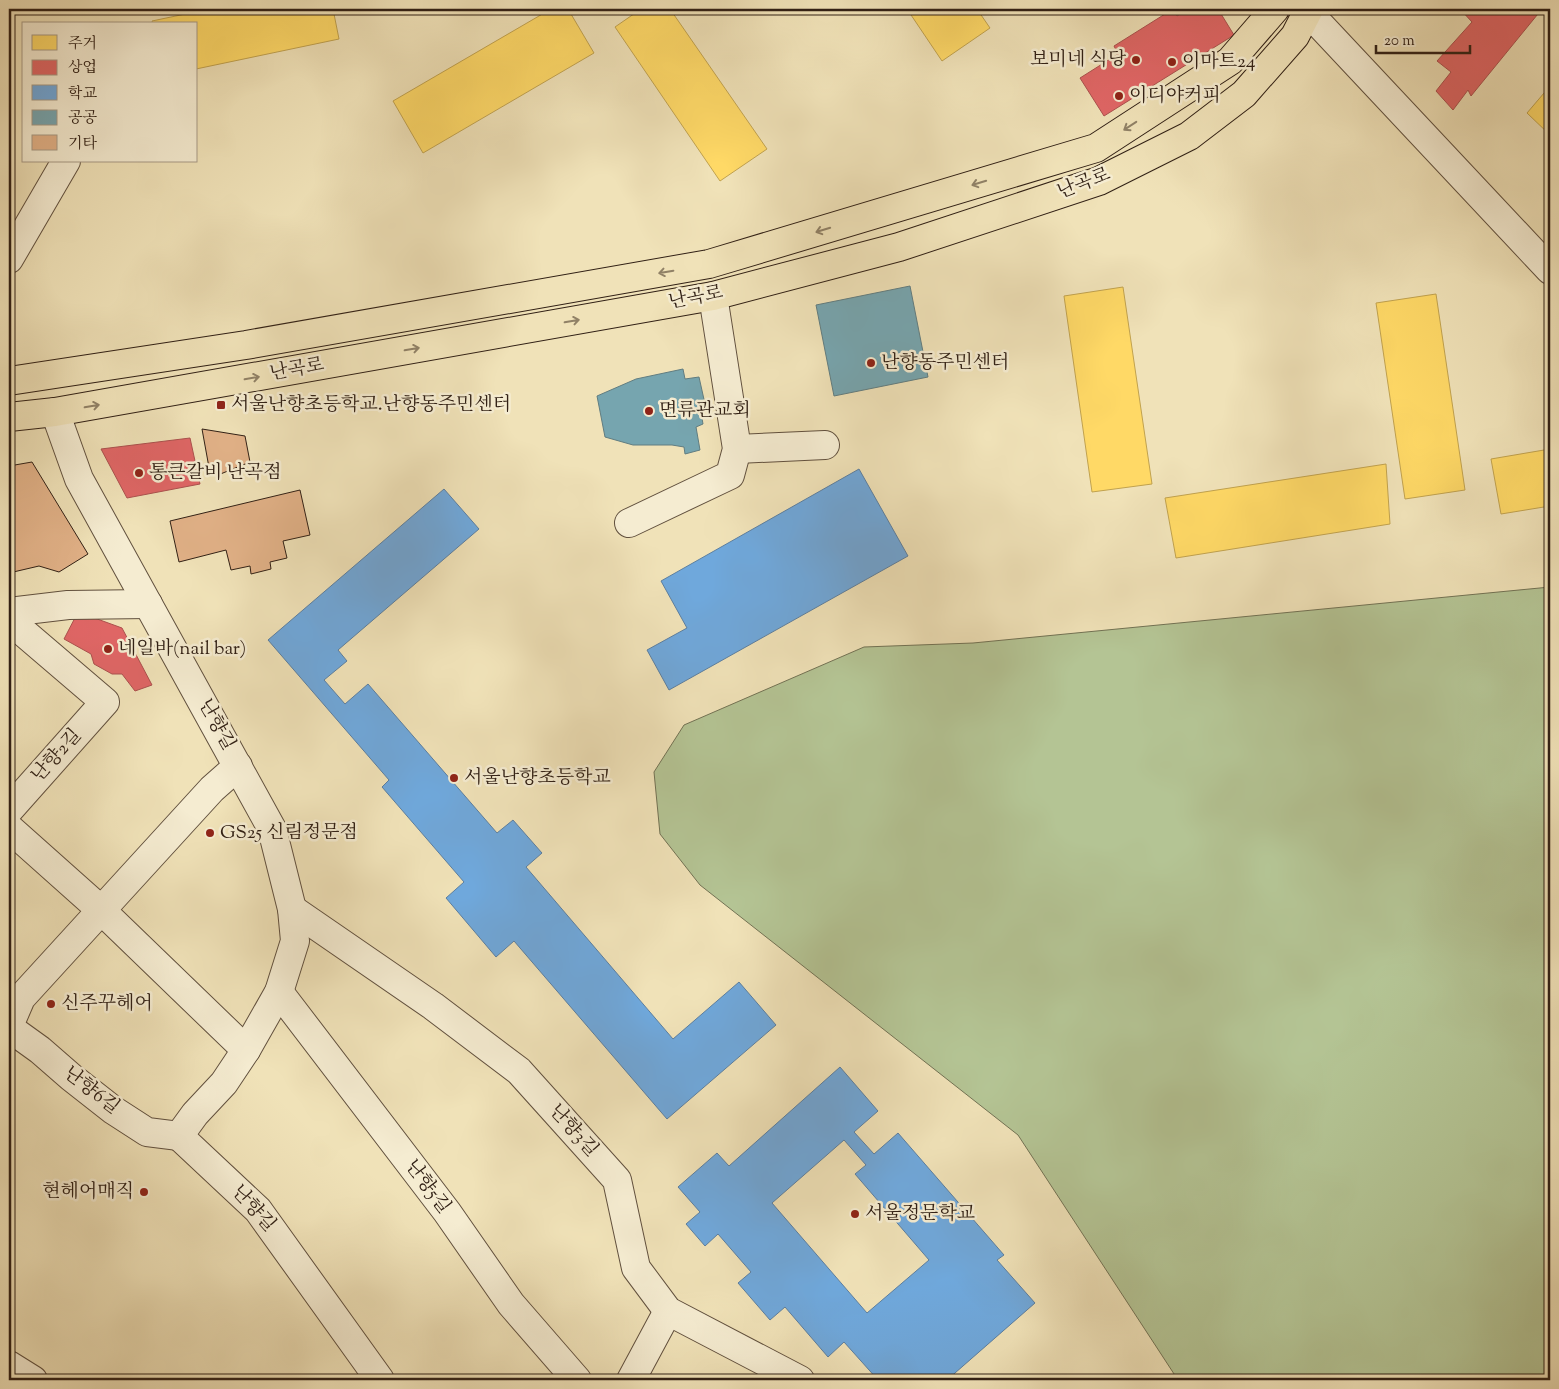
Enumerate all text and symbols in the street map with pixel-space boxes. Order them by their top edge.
legend [22,22,198,162]
scale bar [1376,22,1470,54]
text: 20 m [1384,31,1415,52]
text: 주거 [68,34,97,55]
place label: 보미네 식당 [1030,47,1127,74]
place label: 이마트24 [1182,49,1256,76]
marker: 보미네 식당 [1130,54,1142,66]
marker: 이마트24 [1166,56,1178,68]
text: 상업 [68,58,97,79]
place label: 이디야커피 [1129,83,1221,110]
text: 학교 [68,84,97,105]
marker: 이디야커피 [1113,90,1125,102]
text: 공공 [68,108,97,129]
one-way arrow [1123,121,1137,131]
text: 기타 [68,134,97,155]
street label: 난곡로 [1053,162,1115,206]
one-way arrow [971,179,987,189]
one-way arrow [815,226,831,236]
one-way arrow [659,267,675,277]
street label: 난곡로 [666,279,726,317]
one-way arrow [563,316,579,326]
one-way arrow [403,344,419,354]
place label: 난향동주민센터 [881,350,1009,377]
street label: 난곡로 [268,352,326,388]
marker: 난향동주민센터 [865,357,877,369]
one-way arrow [243,372,259,382]
place label: 서울난향초등학교.난향동주민센터 [231,392,511,419]
place label: 면류관교회 [659,398,751,425]
marker: 서울난향초등학교.난향동주민센터 [215,399,227,411]
one-way arrow [83,400,99,410]
marker: 면류관교회 [643,405,655,417]
place label: 통큰갈비 난곡점 [149,460,282,487]
marker: 통큰갈비 난곡점 [133,467,145,479]
place label: 네일바(nail bar) [118,636,246,663]
marker: 네일바(nail bar) [102,643,114,655]
street label: 난향길 [191,694,241,756]
street label: 난향2길 [26,723,88,789]
place label: 서울난향초등학교 [464,765,611,792]
marker: 서울난향초등학교 [448,772,460,784]
place label: GS25 신림정문점 [220,820,358,847]
marker: GS25 신림정문점 [204,827,216,839]
place label: 신주꾸헤어 [61,991,153,1018]
marker: 신주꾸헤어 [45,998,57,1010]
street label: 난향6길 [57,1061,125,1121]
street label: 난향3길 [542,1099,604,1163]
street label: 난향5길 [398,1154,456,1220]
place label: 현헤어매직 [42,1179,134,1206]
street label: 난향길 [225,1180,281,1238]
marker: 현헤어매직 [138,1186,150,1198]
place label: 서울정문학교 [865,1201,975,1228]
marker: 서울정문학교 [849,1208,861,1220]

